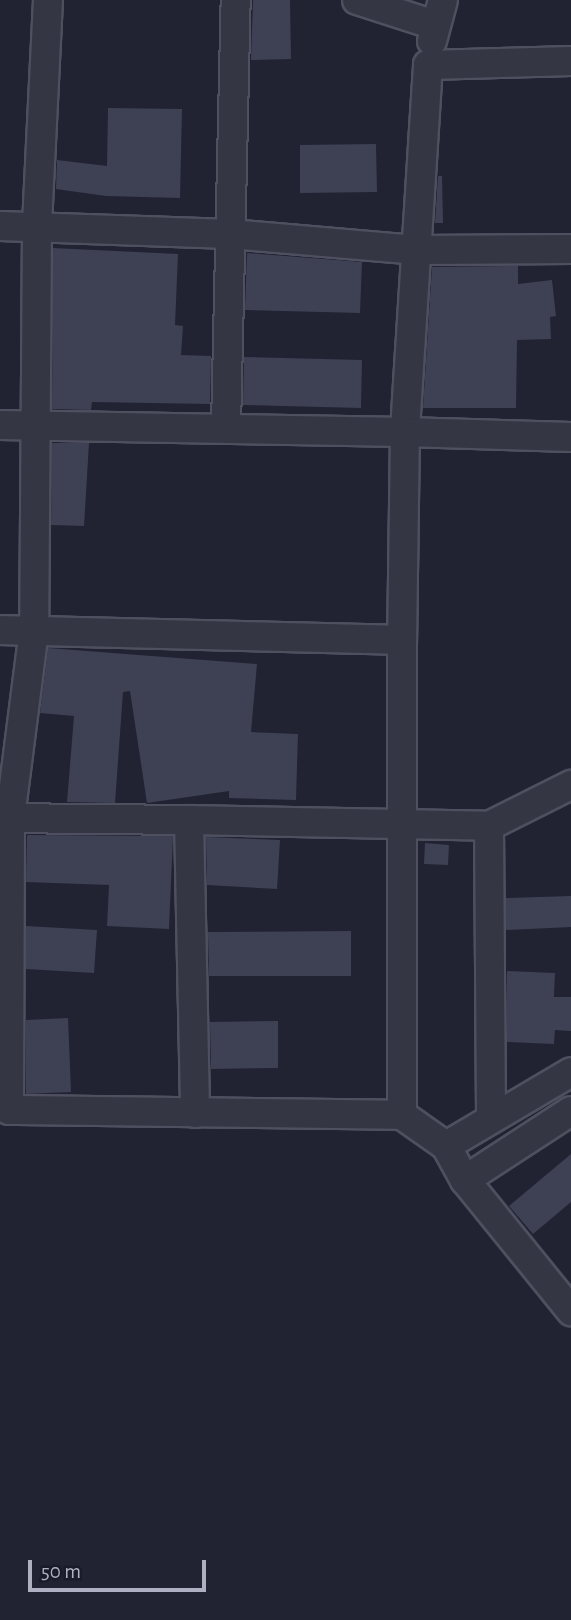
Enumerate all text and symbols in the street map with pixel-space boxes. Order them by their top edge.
scale bar [32,1546,210,1590]
text: 50 m [41,1561,81,1582]

